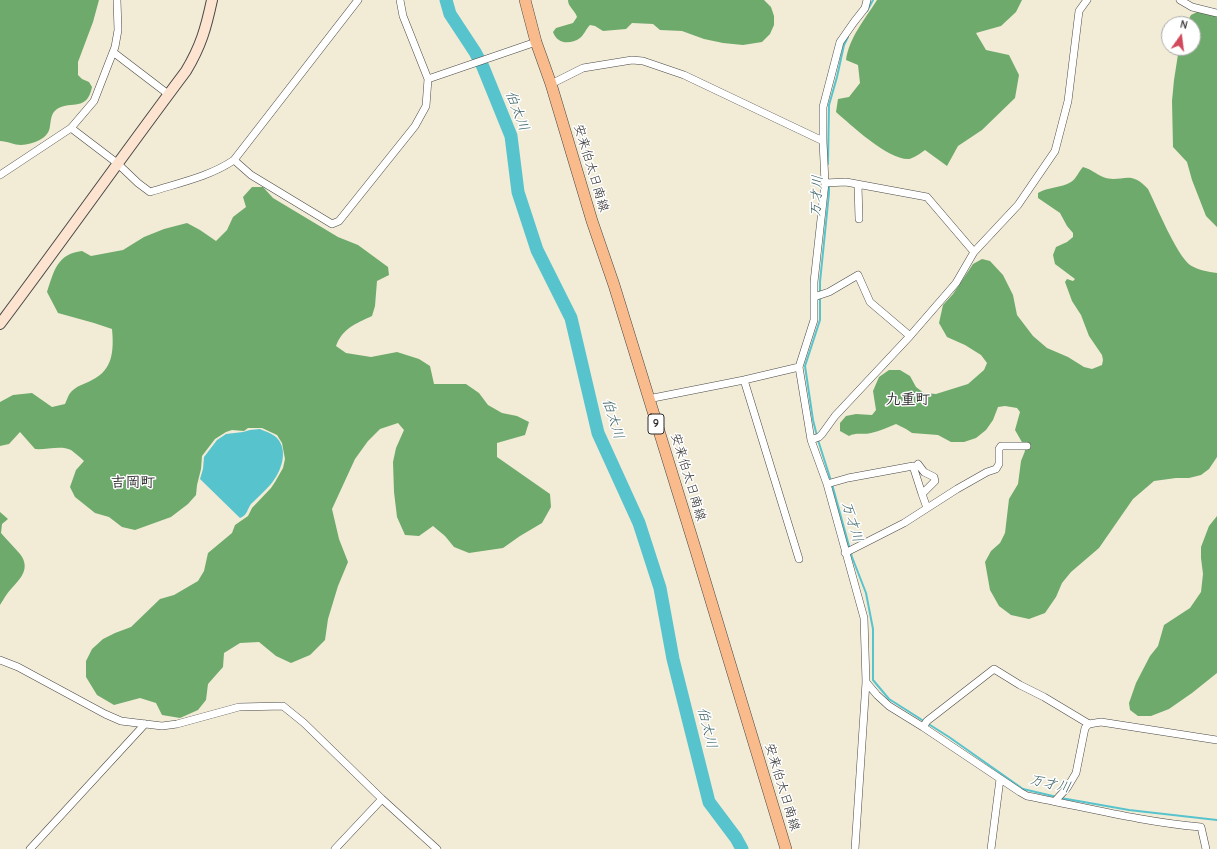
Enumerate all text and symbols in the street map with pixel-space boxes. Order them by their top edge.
north arrow [1161,16,1201,56]
text: N [1179,18,1189,32]
water label: 伯太川 [502,88,532,134]
street label: 安来伯太日南線 [570,122,612,214]
water label: 万才川 [808,175,826,217]
district label: 九重町 [886,391,930,409]
water label: 伯太川 [599,396,627,442]
road number: 9 [648,414,664,434]
street label: 安来伯太日南線 [667,431,709,523]
district label: 吉岡町 [111,474,155,492]
water label: 万才川 [838,499,866,545]
water label: 伯太川 [694,706,720,750]
street label: 安来伯太日南線 [761,741,803,833]
water label: 万才川 [1028,771,1072,797]

